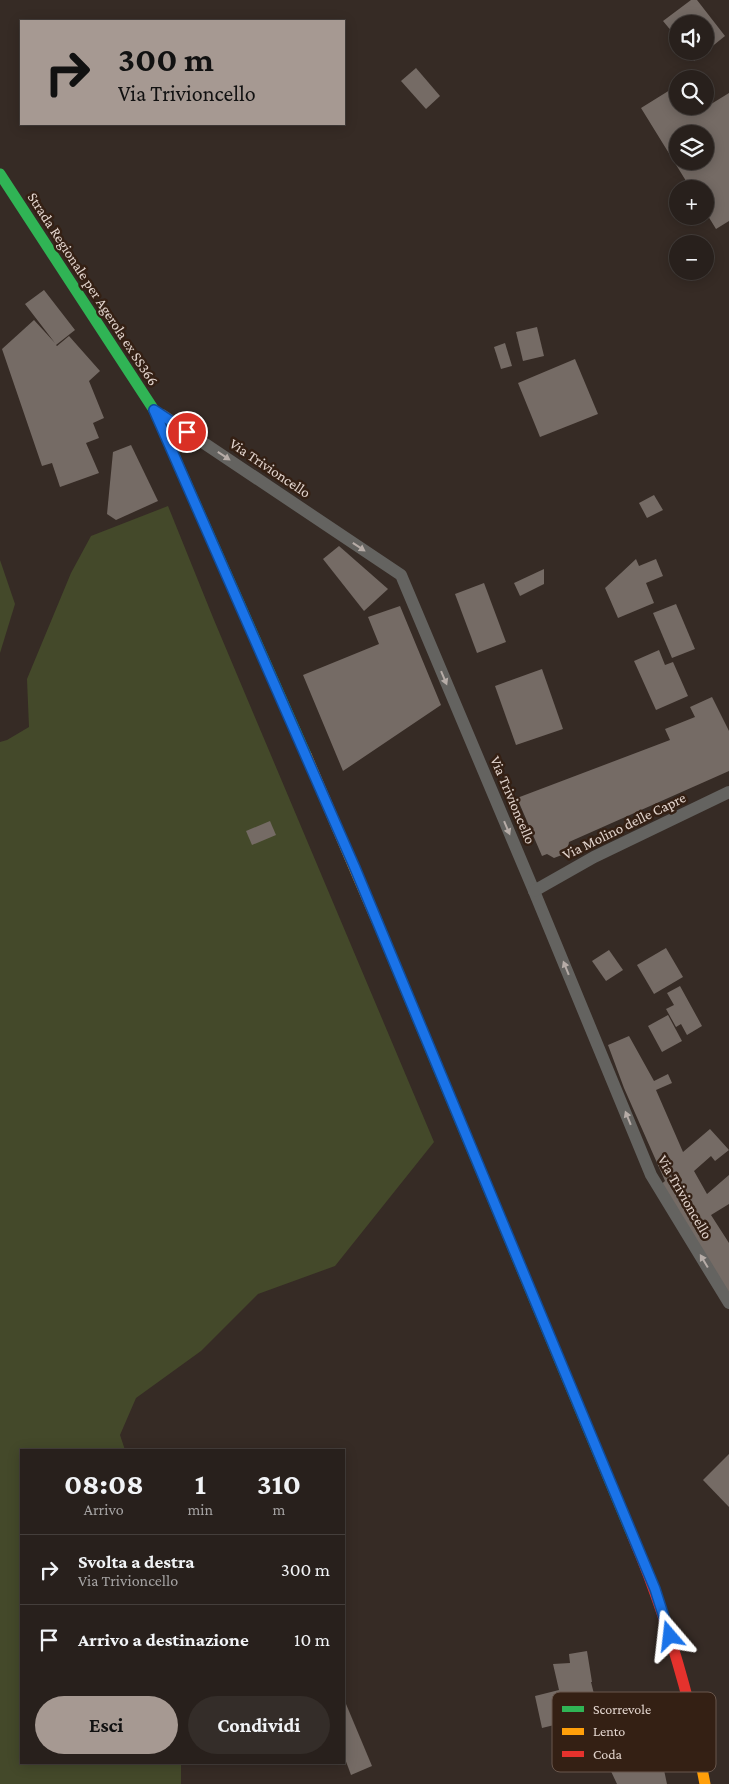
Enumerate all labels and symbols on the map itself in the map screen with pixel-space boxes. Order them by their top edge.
street label: Strada Regionale per Agerola ex SS366 [24,189,162,389]
pin [166,411,208,453]
street label: Via Trivioncello [227,435,313,501]
one-way arrow [217,451,230,461]
one-way arrow [352,542,365,552]
one-way arrow [441,671,449,685]
street label: Via Trivioncello [487,754,539,846]
street label: Via Molino delle Capre [560,789,689,864]
one-way arrow [504,821,512,835]
one-way arrow [561,961,569,975]
one-way arrow [623,1111,631,1125]
street label: Via Trivioncello [655,1152,715,1242]
one-way arrow [699,1255,708,1268]
position arrow [643,1609,695,1661]
legend [552,1692,716,1772]
text: Scorrevole [593,1701,651,1717]
text: Lento [593,1723,625,1739]
text: Coda [593,1746,623,1762]

